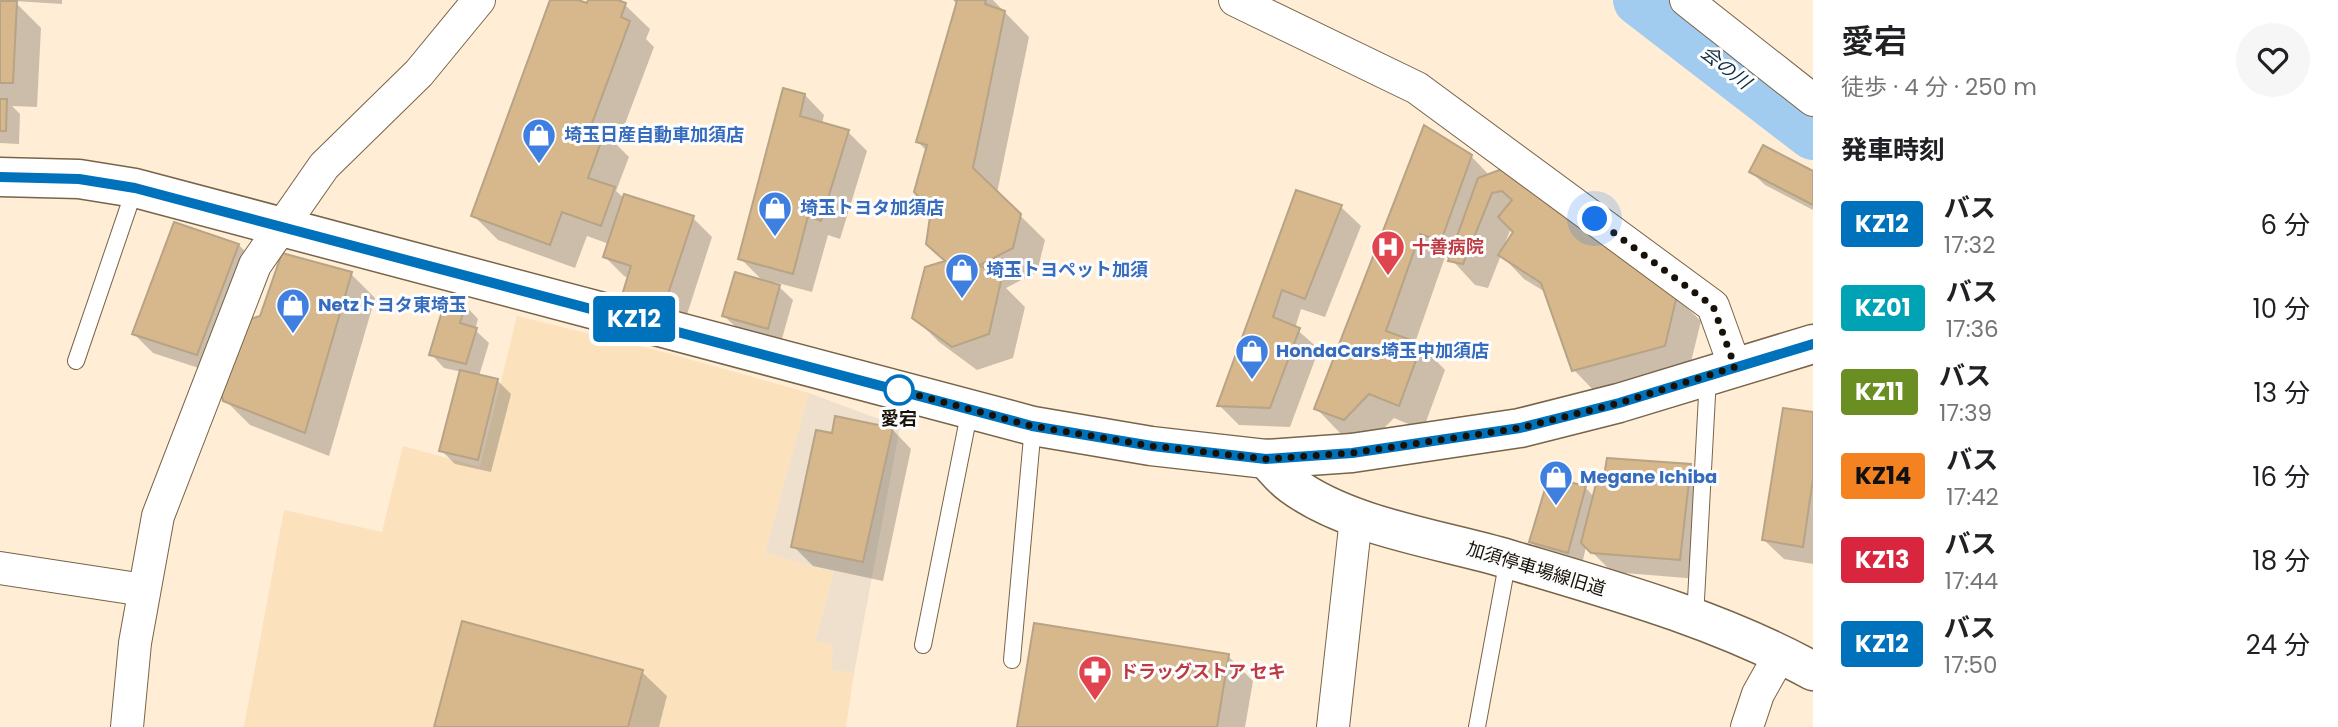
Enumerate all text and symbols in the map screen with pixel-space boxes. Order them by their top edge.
text: 愛宕 [1841,18,1907,65]
button: heart [2236,23,2310,97]
water label: 会の川 [1695,39,1758,97]
text: 徒歩 · 4 分 · 250 m [1841,71,2037,103]
shop icon: 埼玉日産自動車加須店 [520,116,558,165]
place label: 埼玉日産自動車加須店 [564,122,744,147]
text: 発車時刻 [1841,132,1945,168]
shop icon: 埼玉トヨタ加須店 [756,189,794,238]
text: バス [1944,190,1996,226]
place label: 埼玉トヨタ加須店 [800,195,944,220]
your location [1577,201,1612,236]
text: KZ12 [1855,207,1909,240]
text: 6 分 [2261,207,2310,243]
hospital icon: 十善病院 [1369,228,1407,277]
text: 17:32 [1944,229,1995,261]
place label: 十善病院 [1412,234,1484,259]
shop icon: 埼玉トヨペット加須 [943,251,981,300]
place label: 埼玉トヨペット加須 [986,257,1148,282]
text: バス [1946,274,1998,310]
shop icon: Netzトヨタ東埼玉 [274,286,312,335]
text: KZ01 [1855,291,1911,324]
text: 10 分 [2252,291,2310,327]
place label: Netzトヨタ東埼玉 [318,292,467,317]
line badge: KZ12 [585,296,683,342]
text: KZ12 [607,302,661,335]
text: 17:36 [1946,313,1999,345]
shop icon: HondaCars埼玉中加須店 [1233,332,1271,381]
place label: HondaCars埼玉中加須店 [1276,338,1489,363]
text: バス [1939,358,1991,394]
marker: 愛宕 [884,375,914,405]
text: KZ11 [1855,375,1904,408]
text: 13 分 [2253,375,2310,411]
text: 17:39 [1939,397,1992,429]
place label: 愛宕 [881,406,917,431]
text: バス [1946,442,1998,478]
shop icon: Megane Ichiba [1537,458,1575,507]
text: KZ14 [1855,459,1911,492]
text: 16 分 [2252,459,2310,495]
place label: Megane Ichiba [1580,464,1717,489]
text: 17:42 [1946,481,1999,513]
text: バス [1945,526,1997,562]
street label: 加須停車場線旧道 [1464,536,1609,602]
text: KZ13 [1855,543,1910,576]
text: 18 分 [2252,543,2310,579]
text: 17:44 [1945,565,1998,597]
text: バス [1944,610,1996,646]
text: KZ12 [1855,627,1909,660]
text: 24 分 [2246,627,2310,663]
text: 17:50 [1944,649,1997,681]
pharmacy icon: ドラッグストア セキ [1076,653,1114,702]
place label: ドラッグストア セキ [1120,659,1286,684]

